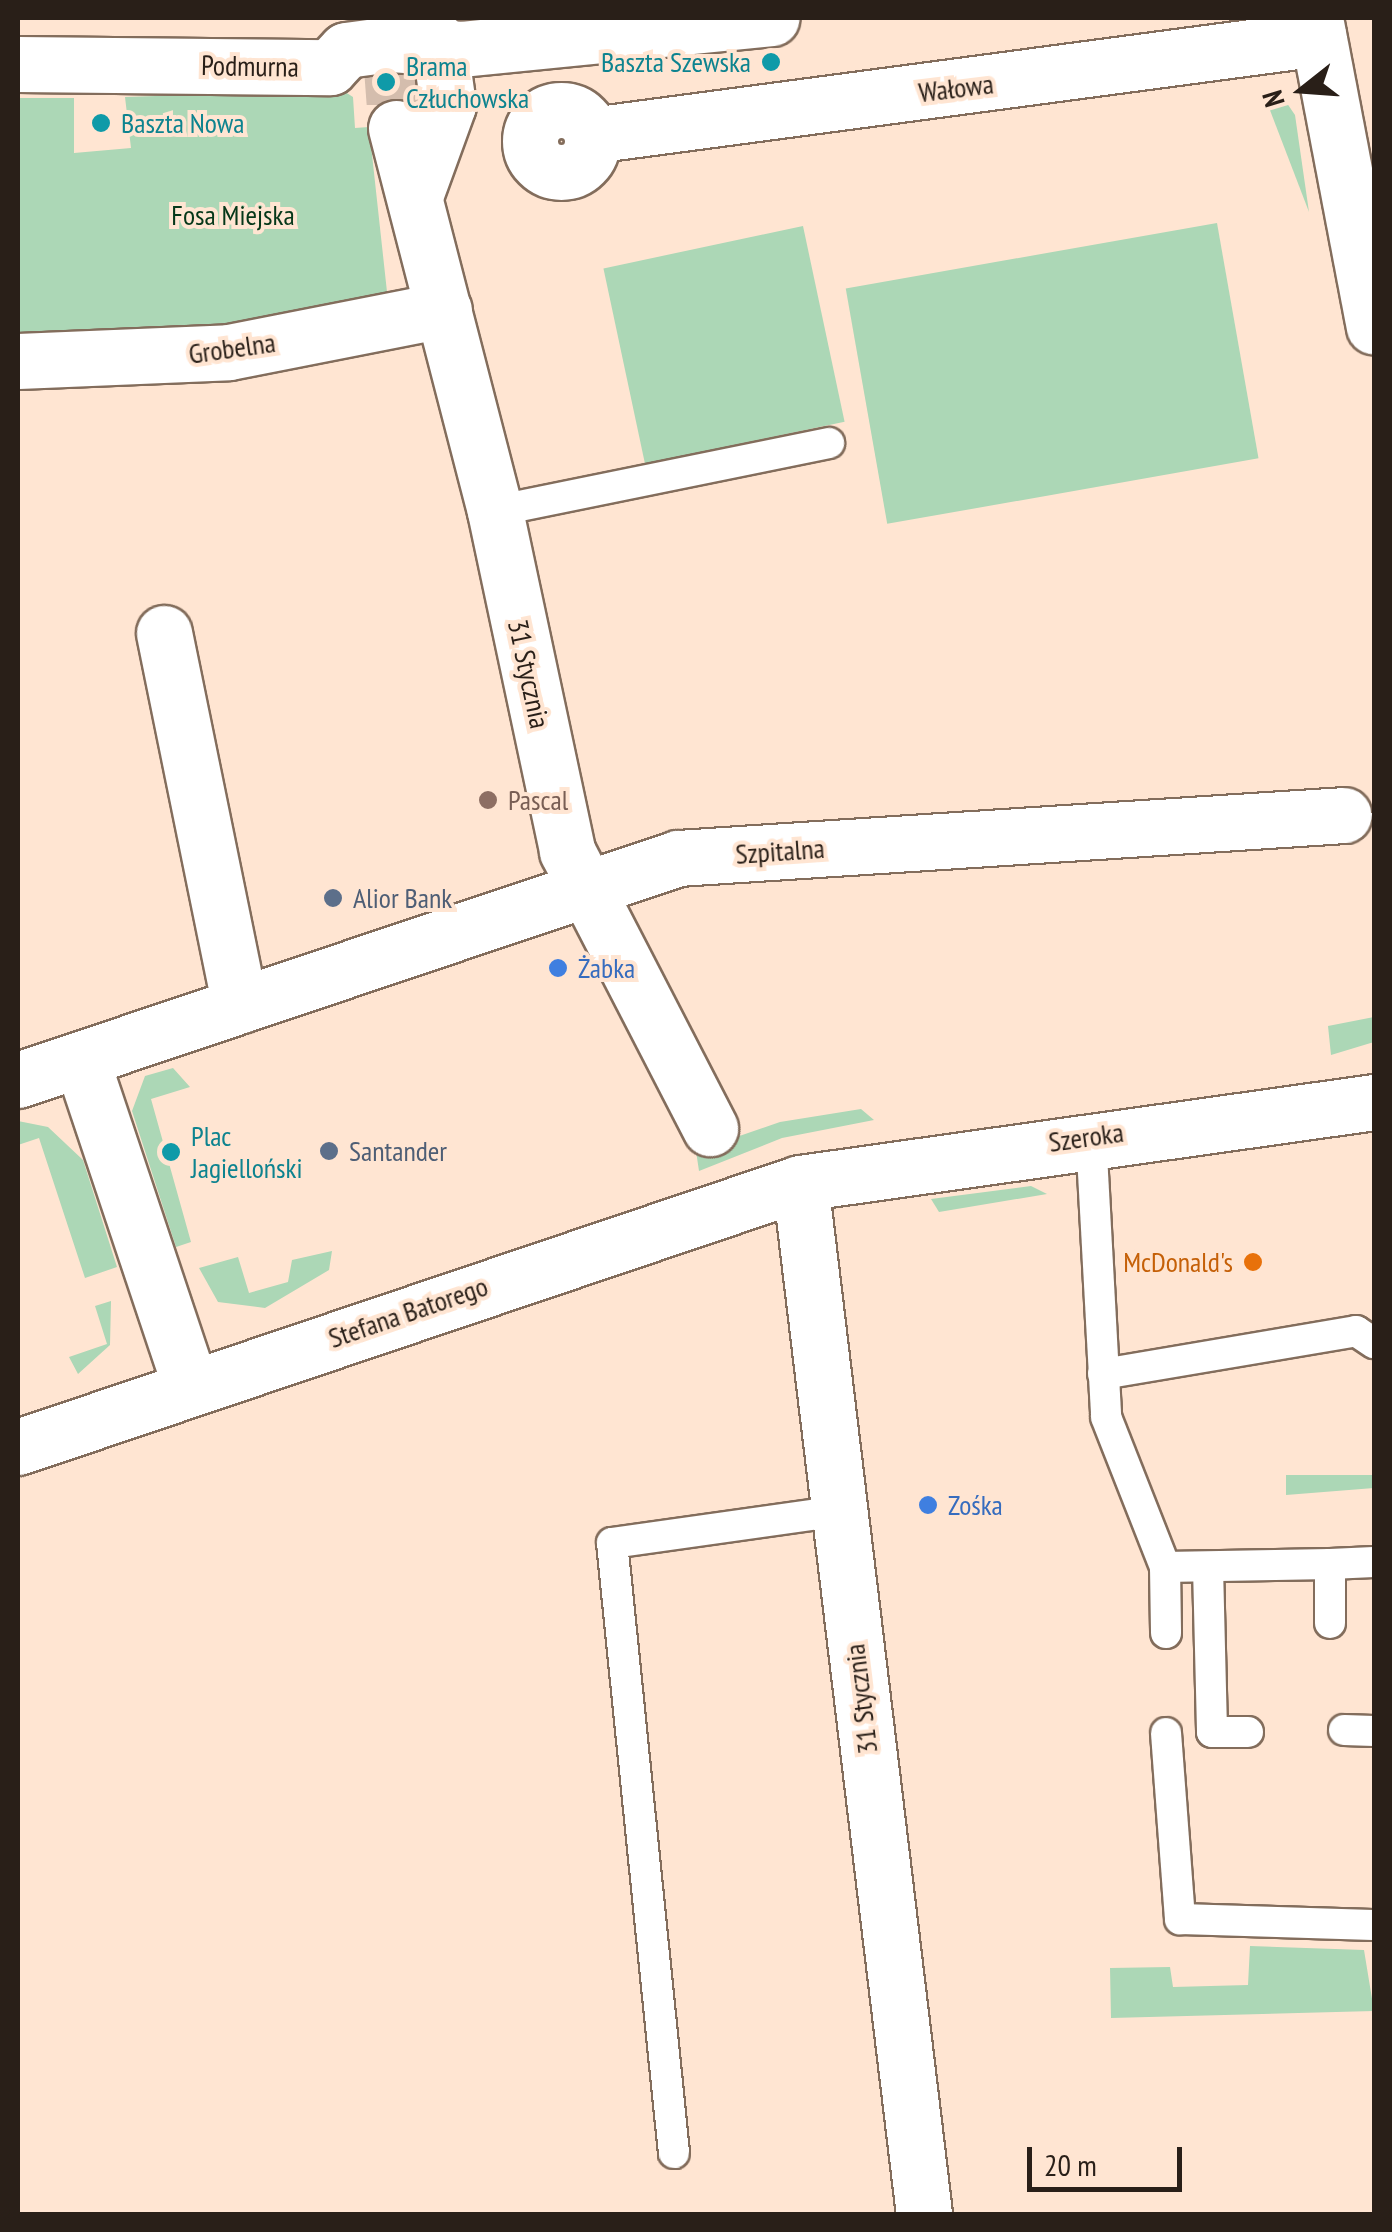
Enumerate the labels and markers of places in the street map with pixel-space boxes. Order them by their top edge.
place label: Baszta Szewska [601,45,751,79]
place label: Brama Człuchowska [406,49,529,115]
marker: Baszta Szewska [760,51,782,73]
marker: Brama Człuchowska [375,71,397,93]
place label: Baszta Nowa [121,106,244,140]
marker: Baszta Nowa [90,112,112,134]
place label: Pascal [508,783,568,817]
marker: Pascal [477,789,499,811]
place label: Alior Bank [353,881,452,915]
marker: Alior Bank [322,887,344,909]
place label: Żabka [578,951,635,985]
marker: Żabka [547,957,569,979]
place label: Plac Jagielloński [191,1119,303,1185]
place label: Santander [349,1134,447,1168]
marker: Santander [318,1140,340,1162]
marker: Plac Jagielloński [160,1141,182,1163]
place label: McDonald's [1123,1245,1233,1279]
marker: McDonald's [1242,1251,1264,1273]
place label: Zośka [948,1488,1003,1522]
marker: Zośka [917,1494,939,1516]

